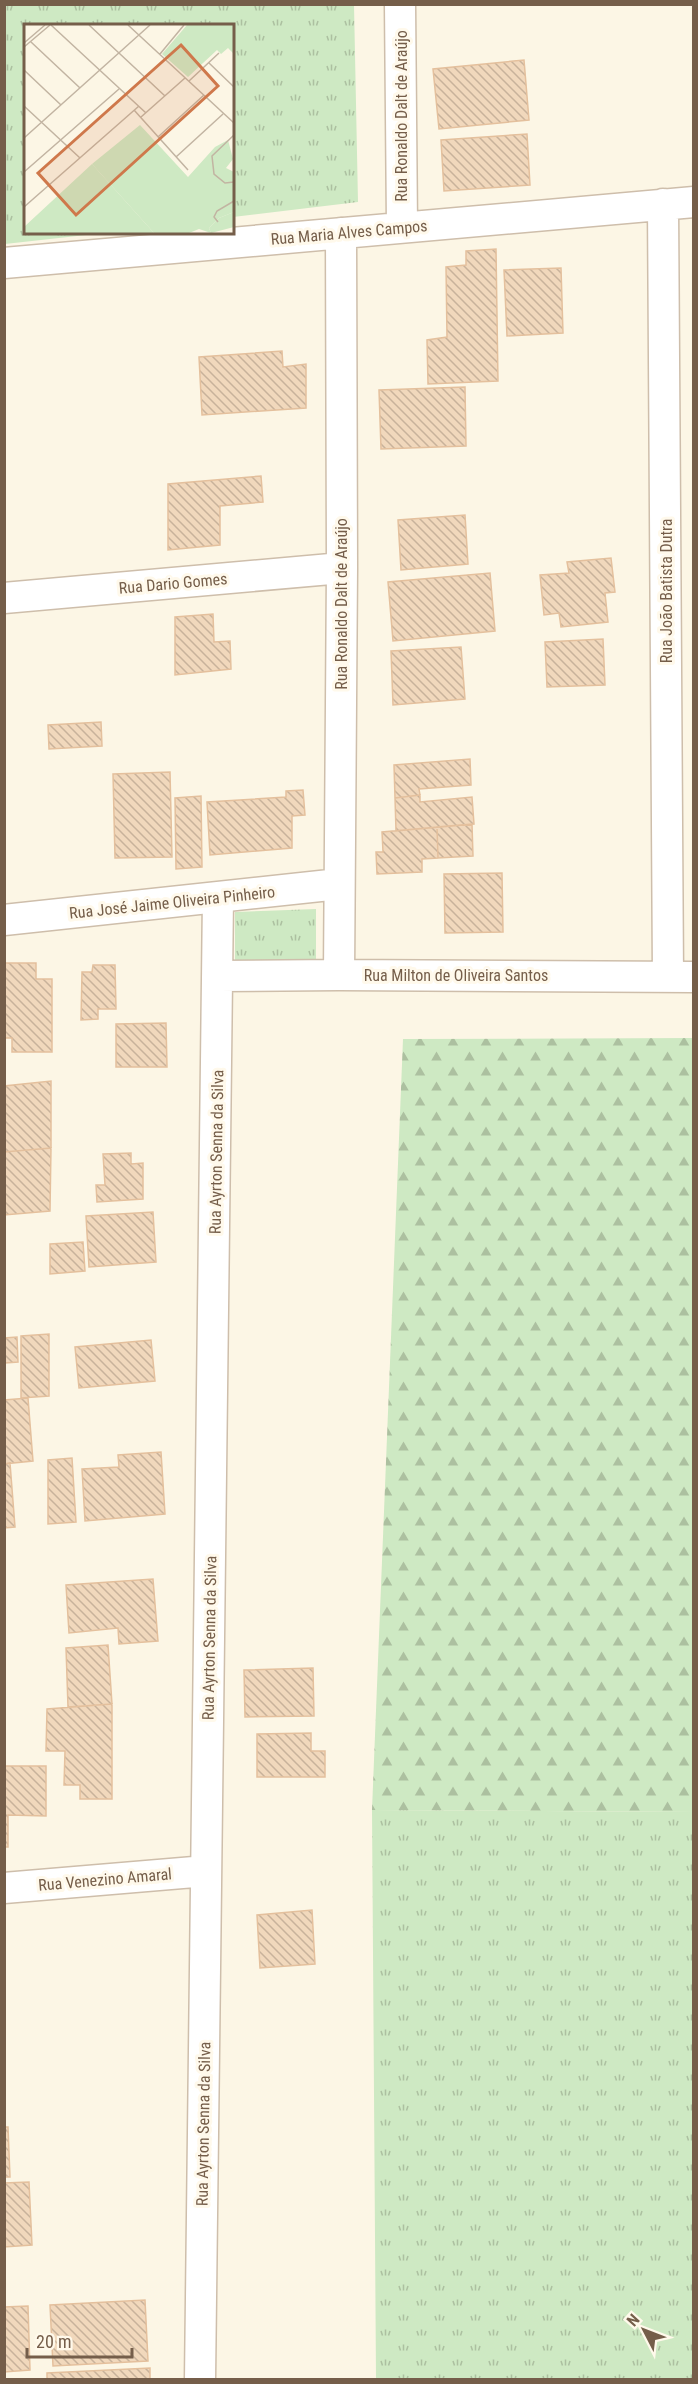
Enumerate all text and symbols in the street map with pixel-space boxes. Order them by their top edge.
inset map [24,24,234,234]
street label: Rua Ronaldo Dalt de Araújo [392,30,411,202]
street label: Rua Maria Alves Campos [270,216,428,249]
street label: Rua Ronaldo Dalt de Araújo [332,518,351,690]
street label: Rua João Batista Dutra [657,519,676,663]
street label: Rua Dario Gomes [118,569,228,598]
street label: Rua José Jaime Oliveira Pinheiro [68,882,276,923]
street label: Rua Milton de Oliveira Santos [364,966,548,985]
street label: Rua Ayrton Senna da Silva [206,1070,227,1234]
street label: Rua Ayrton Senna da Silva [199,1556,220,1720]
street label: Rua Venezino Amaral [38,1864,173,1895]
street label: Rua Ayrton Senna da Silva [193,2042,214,2206]
north arrow [614,2300,674,2360]
text: N [623,2310,644,2330]
scale bar [27,2321,132,2359]
text: 20 m [36,2331,71,2352]

